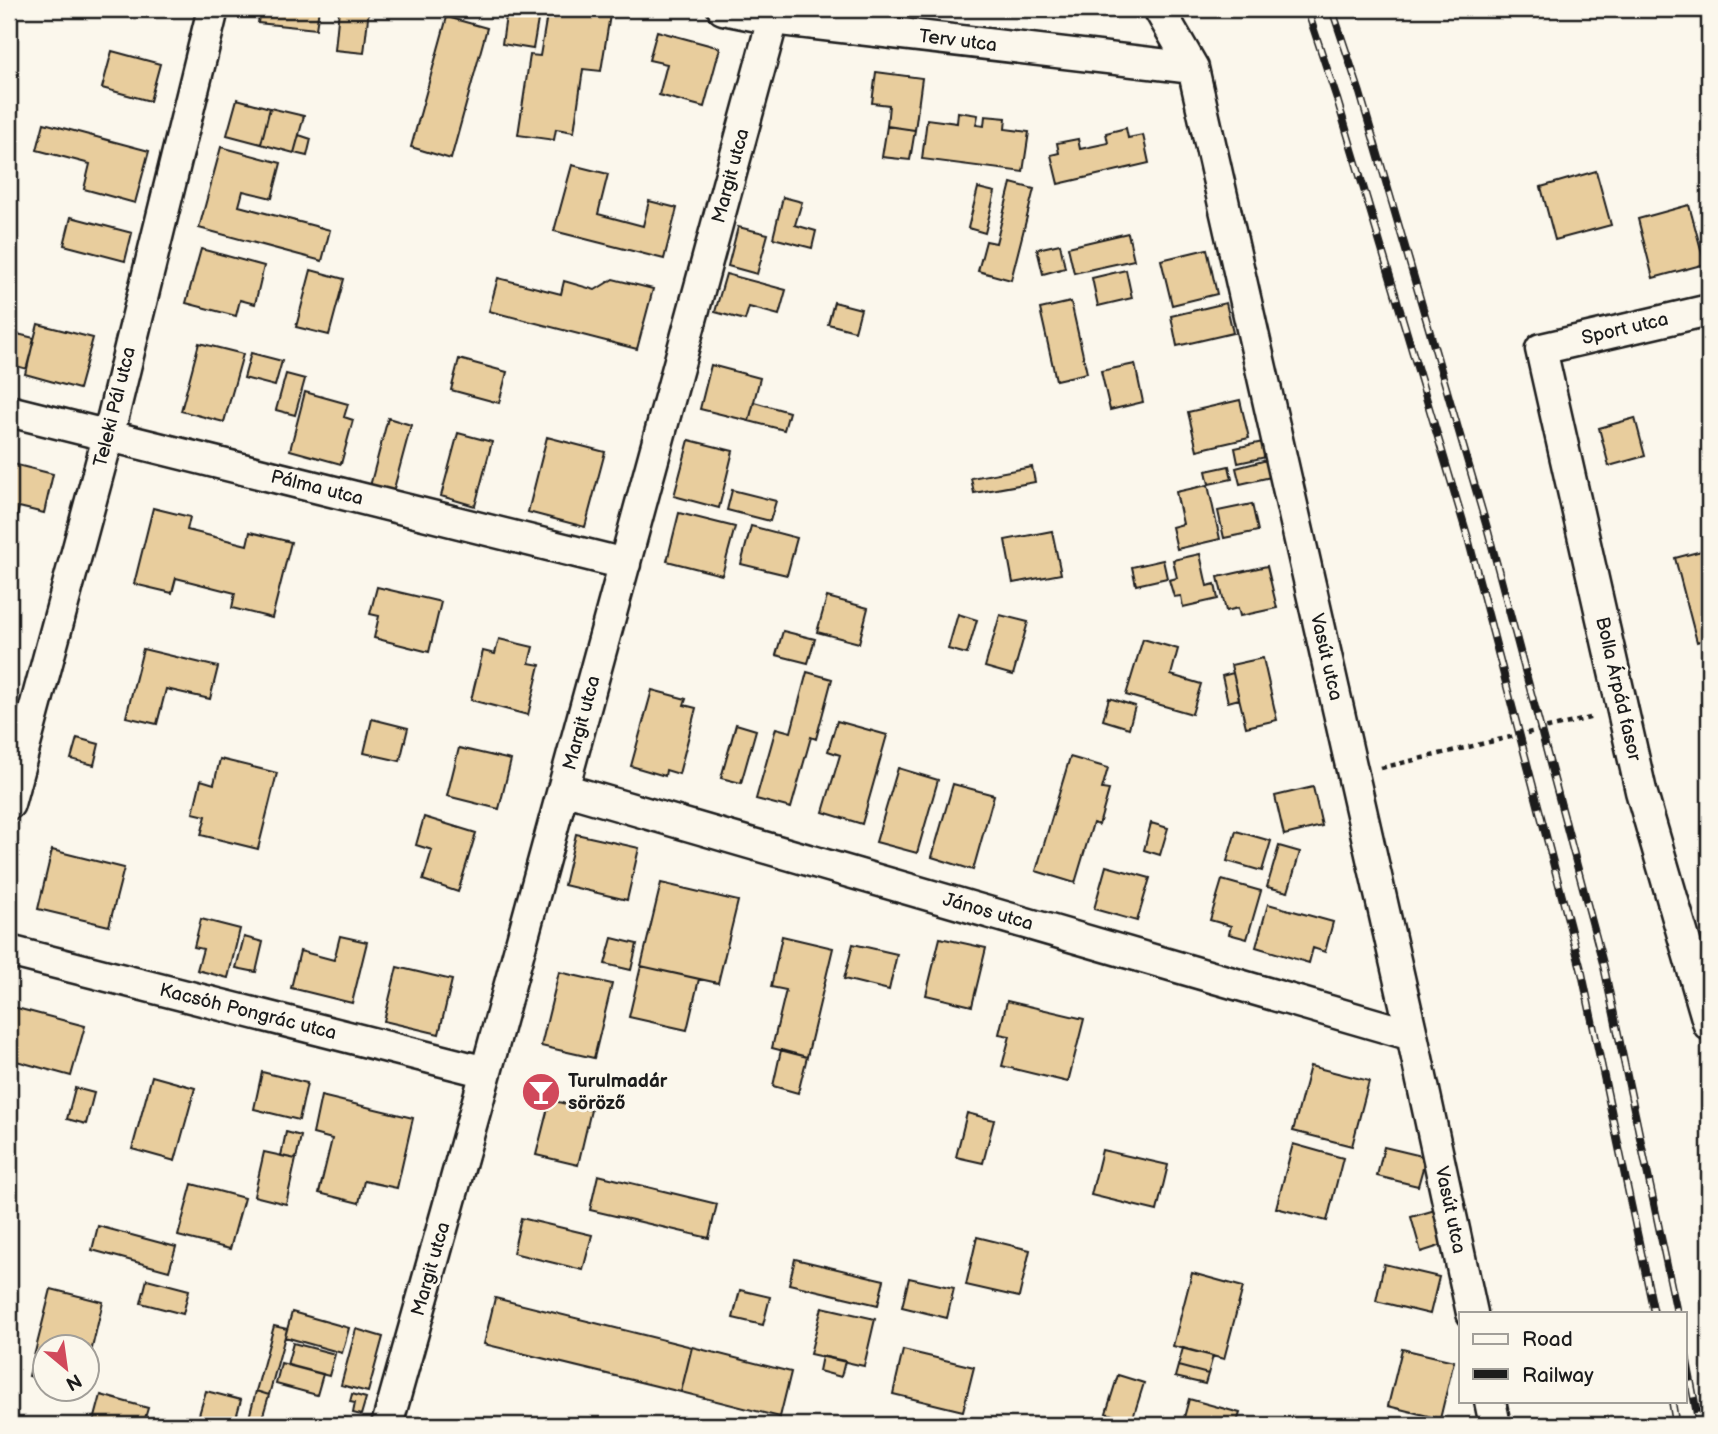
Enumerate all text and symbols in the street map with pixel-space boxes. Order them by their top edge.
street label: Terv utca [918,25,998,57]
street label: Margit utca [707,126,755,226]
street label: Sport utca [1580,308,1670,350]
street label: Teleki Pál utca [89,345,141,469]
street label: Pálma utca [268,465,366,511]
street label: Vasút utca [1305,611,1347,703]
street label: Bolla Árpád fasor [1590,614,1647,765]
street label: Margit utca [558,673,606,773]
street label: János utca [940,888,1036,936]
street label: Kacsóh Pongrác utca [157,979,339,1045]
place label: Turulmadár söröző [568,1070,668,1115]
bar icon: Turulmadár söröző [520,1071,562,1113]
street label: Vasút utca [1430,1164,1470,1256]
street label: Margit utca [407,1219,455,1319]
legend [1459,1312,1686,1402]
text: Road [1522,1327,1573,1352]
north arrow [32,1332,102,1402]
text: Railway [1522,1363,1594,1388]
text: N [62,1368,85,1395]

